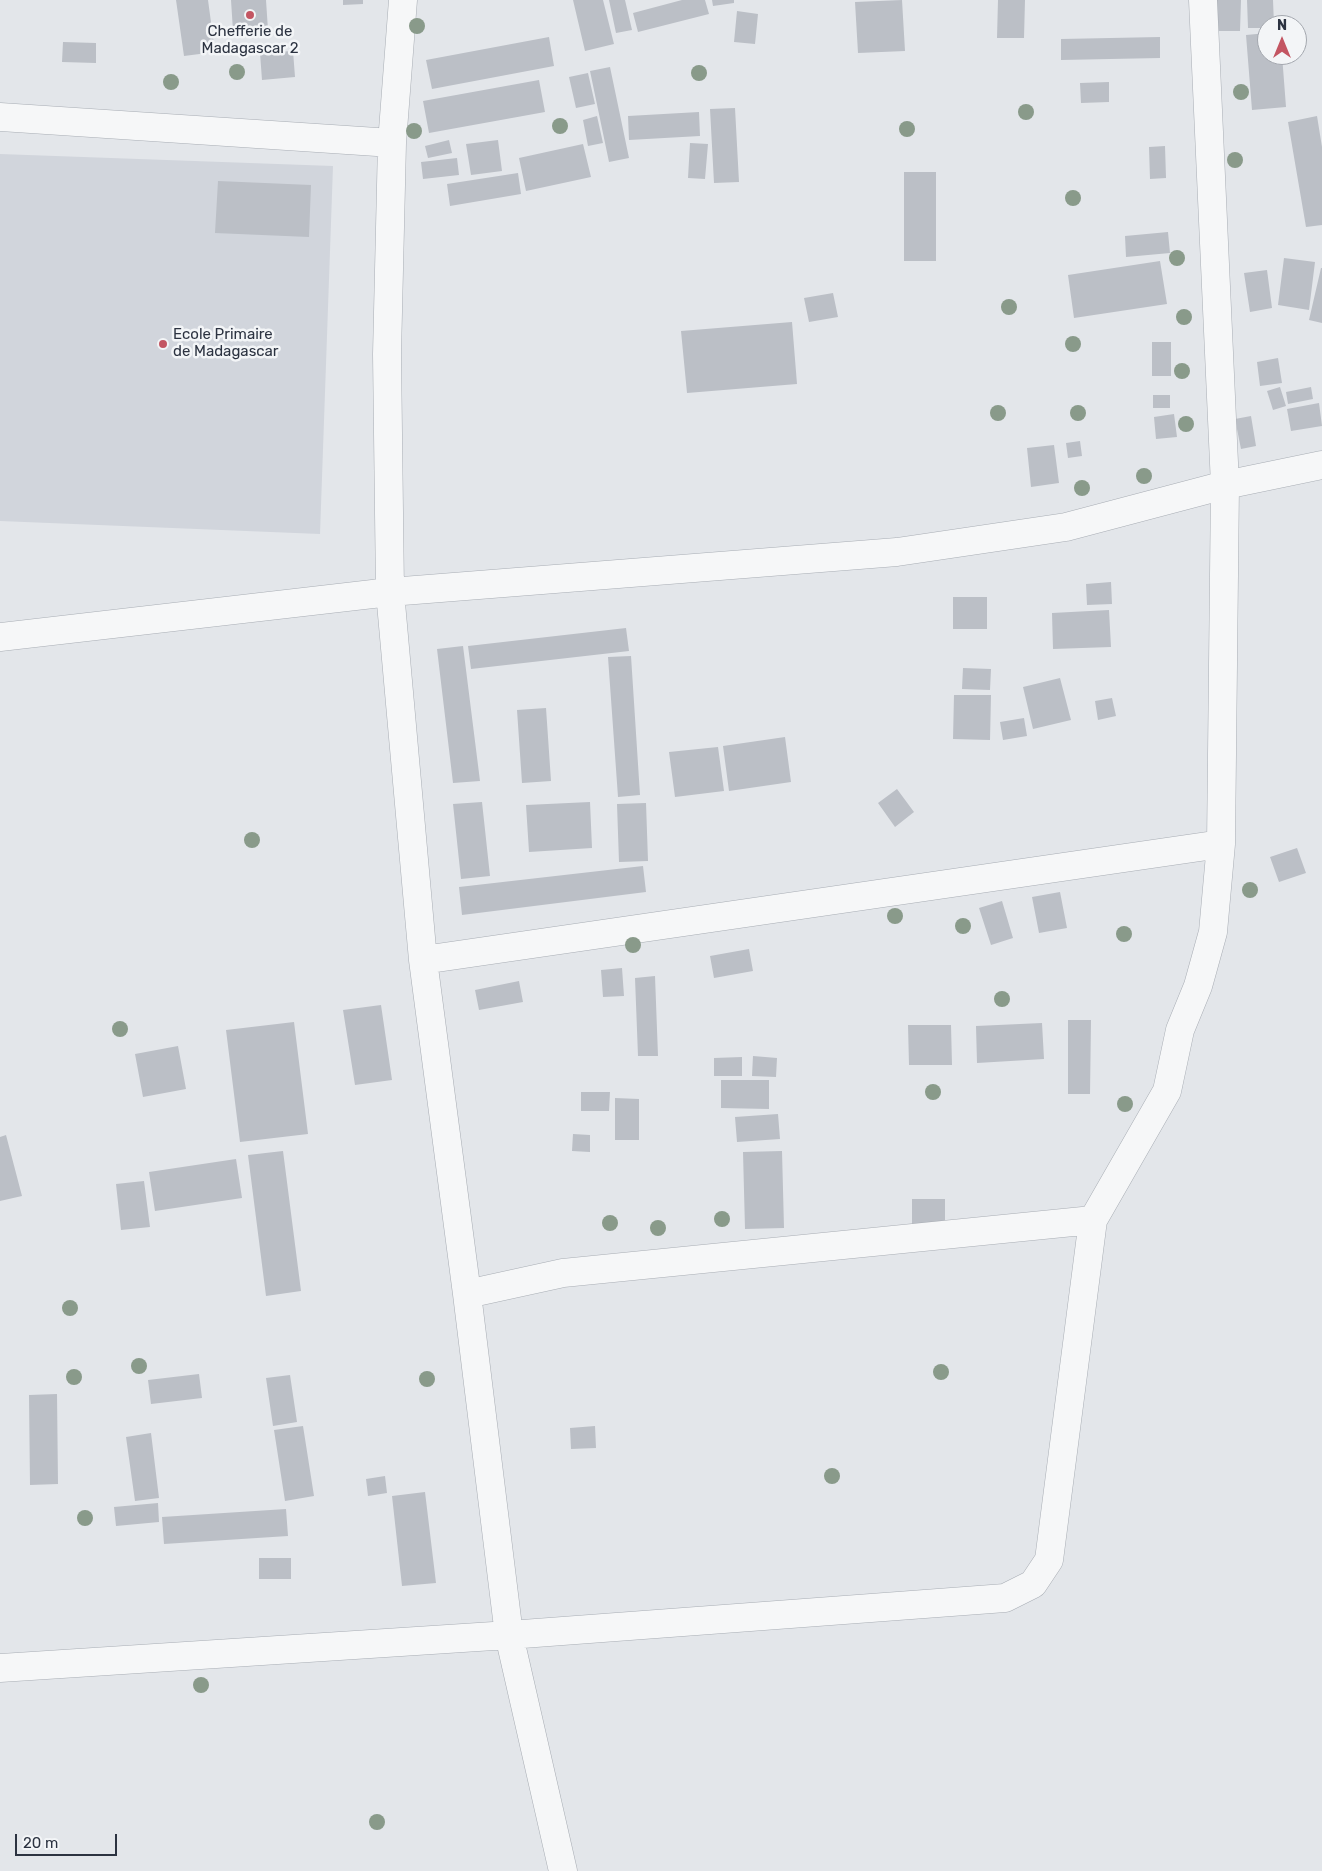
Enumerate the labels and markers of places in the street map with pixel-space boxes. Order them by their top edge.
marker: Chefferie de Madagascar 2 [244,9,256,21]
place label: Chefferie de Madagascar 2 [201,23,299,58]
place label: Ecole Primaire de Madagascar [173,326,279,361]
marker: Ecole Primaire de Madagascar [157,338,169,350]

